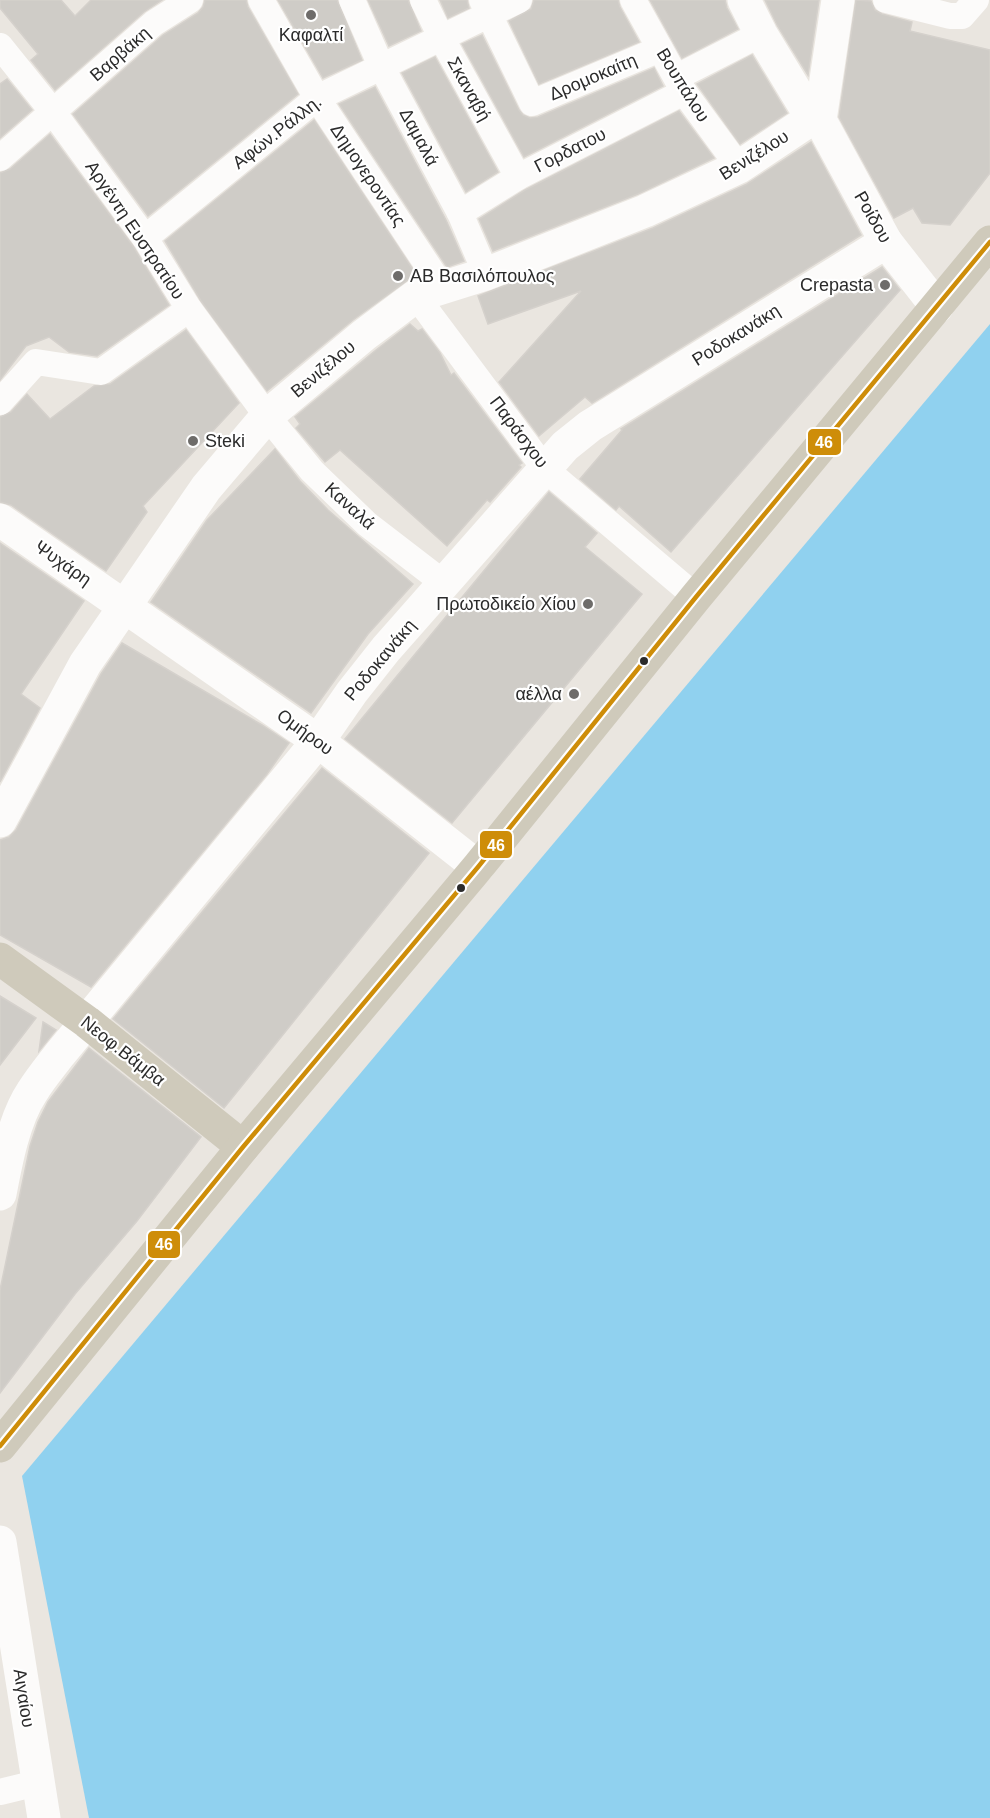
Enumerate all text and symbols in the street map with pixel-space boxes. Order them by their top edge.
marker: Καφαλτί [304,8,318,22]
street label: Βαρβάκη [86,23,154,85]
place label: Καφαλτί [279,25,343,45]
street label: Βουπάλου [653,45,713,125]
street label: Δρομοκαίτη [546,50,640,104]
street label: Σκαναβή [443,53,495,125]
street label: Αφών.Ράλλη. [229,91,325,173]
street label: Δαμαλά [396,105,442,169]
street label: Δημογεροντίας [326,120,410,230]
street label: Γορδατου [531,124,609,176]
street label: Βενιζέλου [716,126,792,184]
street label: Αργέντη Ευστρατίου [81,157,189,303]
street label: Ροίδου [850,188,896,246]
place label: ΑΒ Βασιλόπουλος [410,266,555,286]
marker: ΑΒ Βασιλόπουλος [391,269,405,283]
place label: Crepasta [800,275,874,295]
marker: Crepasta [878,278,892,292]
street label: Ροδοκανάκη [688,300,784,370]
street label: Βενιζέλου [287,336,359,402]
street label: Παράσχου [486,392,552,472]
line badge: 46 [807,428,842,456]
place label: Steki [205,431,245,451]
marker: Steki [186,434,200,448]
text: 46 [815,434,833,451]
street label: Καναλά [321,478,379,534]
street label: Ψυχάρη [31,536,95,590]
place label: Πρωτοδικείο Χίου [436,594,576,614]
marker: Πρωτοδικείο Χίου [581,597,595,611]
street label: Ροδοκανάκη [340,615,420,705]
unlabelled marker [638,655,650,667]
place label: αέλλα [515,684,562,704]
marker: αέλλα [567,687,581,701]
street label: Ομήρου [273,705,337,759]
line badge: 46 [479,830,513,859]
text: 46 [487,837,505,854]
unlabelled marker [455,882,467,894]
street label: Νεοφ.Βάμβα [77,1012,169,1090]
line badge: 46 [147,1230,181,1259]
text: 46 [155,1236,173,1253]
street label: Αιγαίου [9,1667,39,1729]

